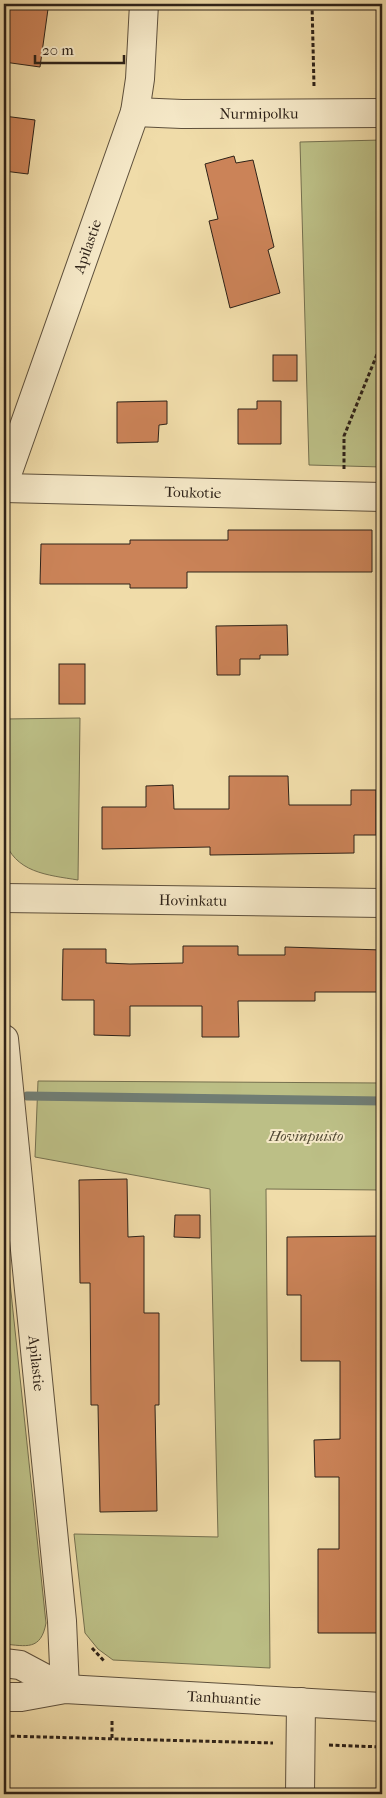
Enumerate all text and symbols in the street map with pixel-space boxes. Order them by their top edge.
scale bar [35,32,124,64]
text: 20 m [42,41,74,59]
street label: Nurmipolku [219,104,299,123]
street label: Apilastie [69,216,106,277]
street label: Toukotie [164,483,222,502]
street label: Hovinkatu [159,891,228,910]
park label: Hovinpuisto [268,1127,343,1145]
street label: Apilastie [24,1334,48,1393]
street label: Tanhuantie [187,1687,262,1709]

